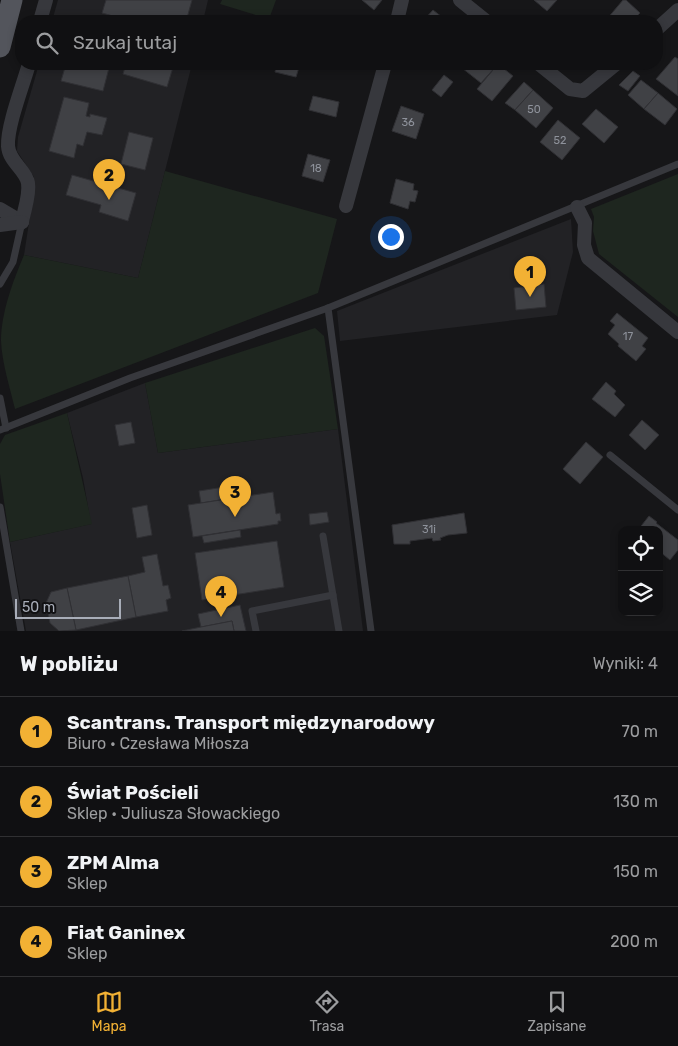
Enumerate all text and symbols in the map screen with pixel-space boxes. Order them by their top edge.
search box [15,15,663,70]
icon: search [33,29,61,57]
text: Szukaj tutaj [73,31,177,54]
house number: 50 [527,103,541,116]
house number: 36 [401,116,415,129]
house number: 52 [554,134,567,147]
pin: 2 [93,159,125,200]
house number: 18 [310,162,322,175]
your location [378,224,404,250]
pin: 1 [514,256,546,297]
house number: 17 [623,330,634,343]
pin: 3 [219,476,251,517]
house number: 31i [422,523,436,536]
map controls [618,526,663,616]
button: locate [618,526,663,571]
button: layers [618,571,663,616]
pin: 4 [205,576,237,617]
scale bar [15,596,121,619]
text: 50 m [22,599,55,616]
text: W pobliżu [20,651,118,676]
text: Wyniki: 4 [593,654,658,673]
text: Scantrans. Transport międzynarodowy [67,711,435,734]
text: 1 [32,722,40,741]
text: 70 m [621,722,658,741]
text: Biuro · Czesława Miłosza [67,734,249,753]
text: Świat Pościeli [67,781,199,804]
text: 2 [31,792,41,811]
text: 130 m [613,792,658,811]
text: Sklep · Juliusza Słowackiego [67,804,280,823]
text: ZPM Alma [67,851,159,874]
text: 3 [31,862,41,881]
text: 150 m [613,862,658,881]
text: Sklep [67,874,108,893]
text: Fiat Ganinex [67,921,185,944]
text: 4 [31,932,41,951]
text: 200 m [610,932,658,951]
text: Sklep [67,944,108,963]
tab: Mapa [92,988,126,1035]
tab: Trasa [310,988,344,1035]
tab: Zapisane [527,988,586,1035]

